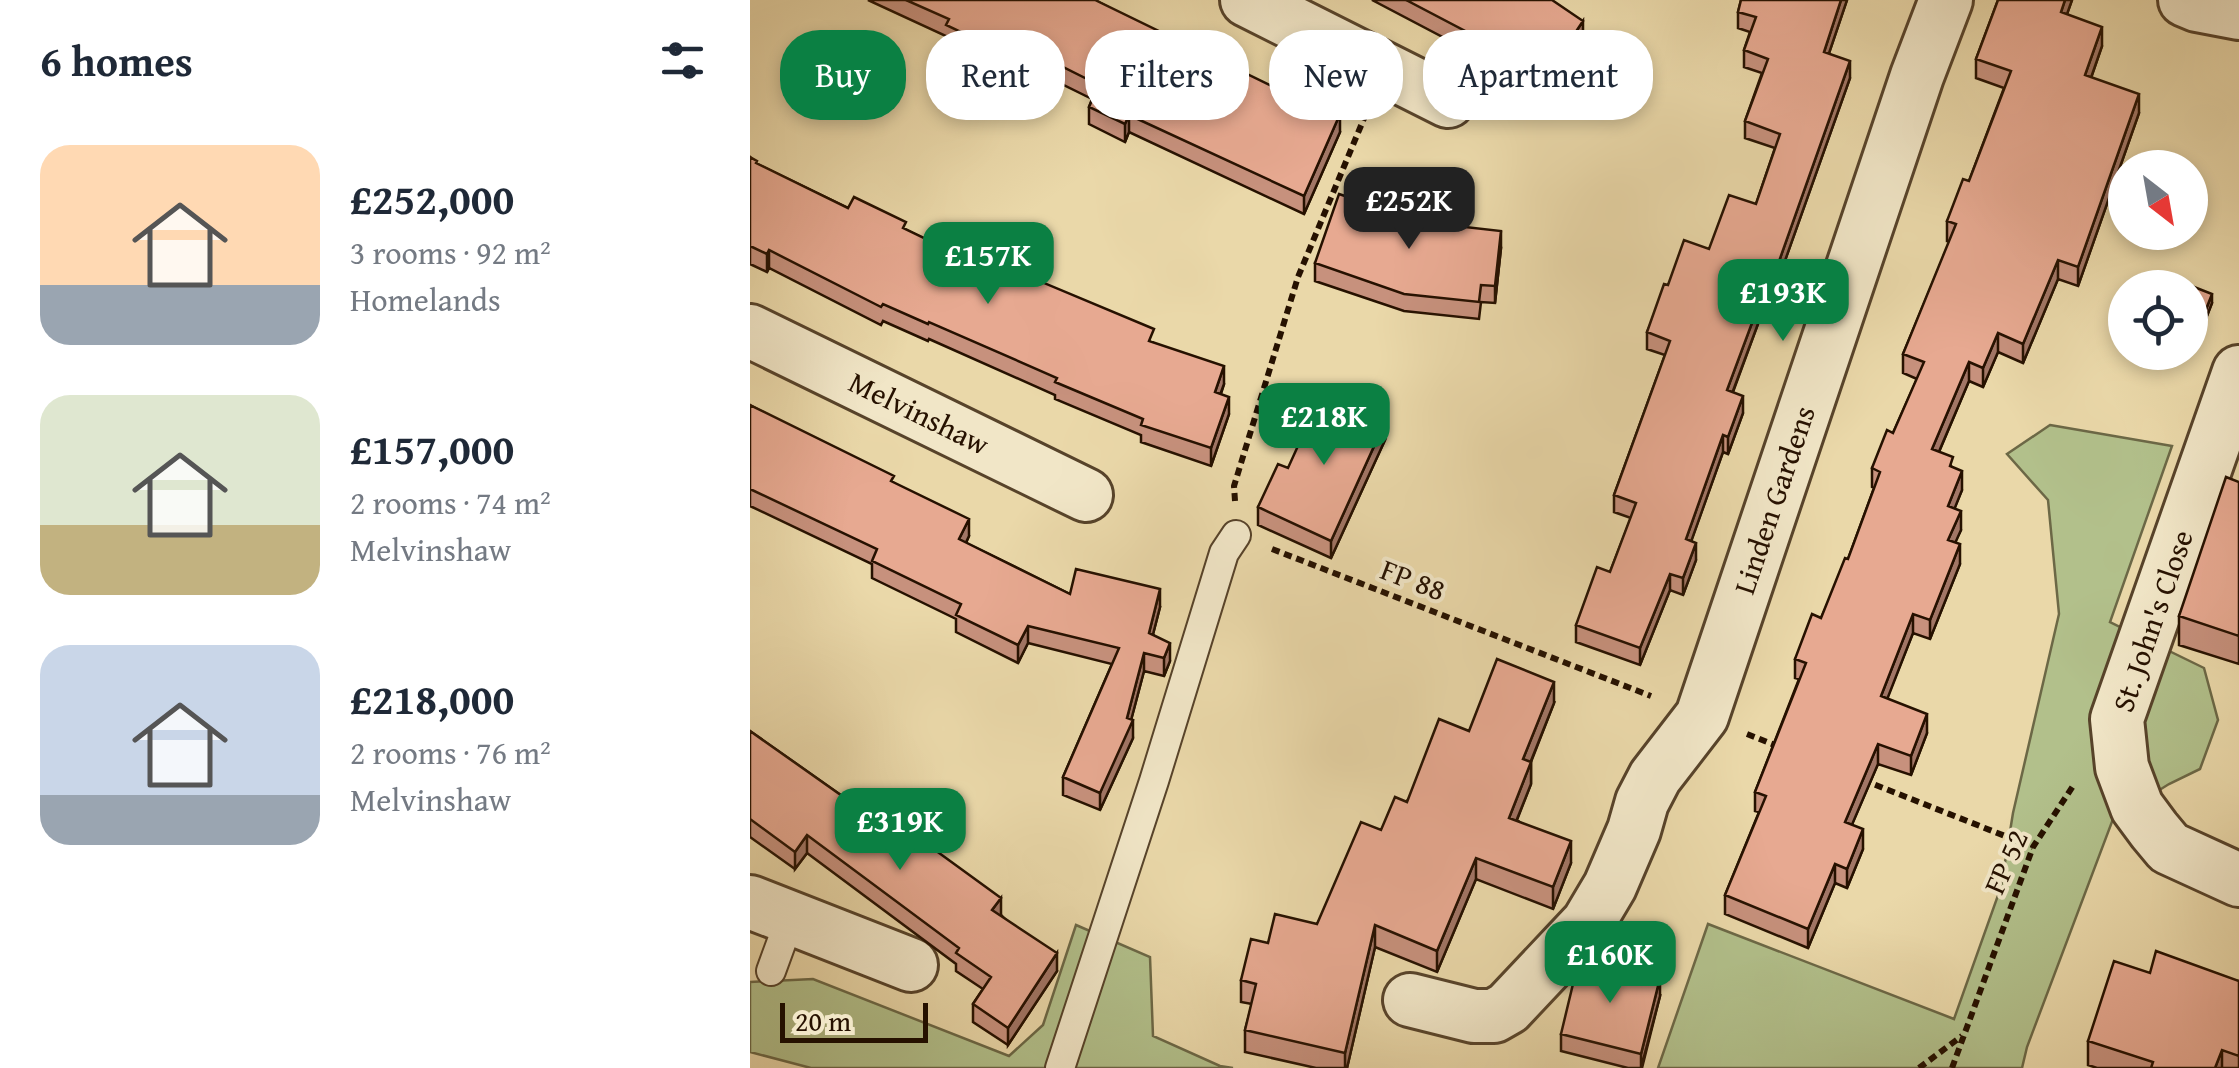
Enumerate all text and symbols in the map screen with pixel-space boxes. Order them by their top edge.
text: 6 homes [40,30,193,91]
chip: Buy [780,30,906,120]
chip: Rent [926,30,1065,120]
chip: Filters [1085,30,1249,120]
chip: New [1269,30,1403,120]
chip: Apartment [1423,30,1653,120]
icon: filters [655,33,710,88]
north arrow [2108,150,2208,250]
map controls [2108,150,2208,370]
pin: £252K [1339,167,1479,252]
text: £252,000 [350,168,514,229]
text: £252K [1366,176,1452,223]
icon: home [120,185,240,305]
pin: £157K [918,222,1058,307]
text: 3 rooms · 92 m² [350,229,551,276]
text: £157K [945,231,1031,278]
pin: £193K [1713,259,1853,344]
text: £193K [1740,268,1826,315]
button: locate [2108,270,2208,370]
text: Homelands [350,276,501,323]
street label: Melvinshaw [842,360,998,466]
pin: £218K [1254,383,1394,468]
text: £218K [1281,392,1367,439]
street label: Linden Gardens [1722,400,1826,600]
text: £157,000 [350,418,514,479]
icon: home [120,435,240,555]
text: 2 rooms · 74 m² [350,479,551,526]
street label: St. John's Close [2100,524,2204,718]
text: Melvinshaw [350,526,511,573]
street label: FP 88 [1375,547,1452,611]
text: £218,000 [350,668,514,729]
icon: home [120,685,240,805]
text: 2 rooms · 76 m² [350,729,551,776]
text: Melvinshaw [350,776,511,823]
pin: £319K [830,788,970,873]
text: £319K [857,797,943,844]
street label: FP 52 [1972,822,2039,901]
pin: £160K [1540,921,1680,1006]
text: £160K [1567,930,1653,977]
scale bar [780,998,928,1042]
text: 20 m [795,1000,851,1041]

